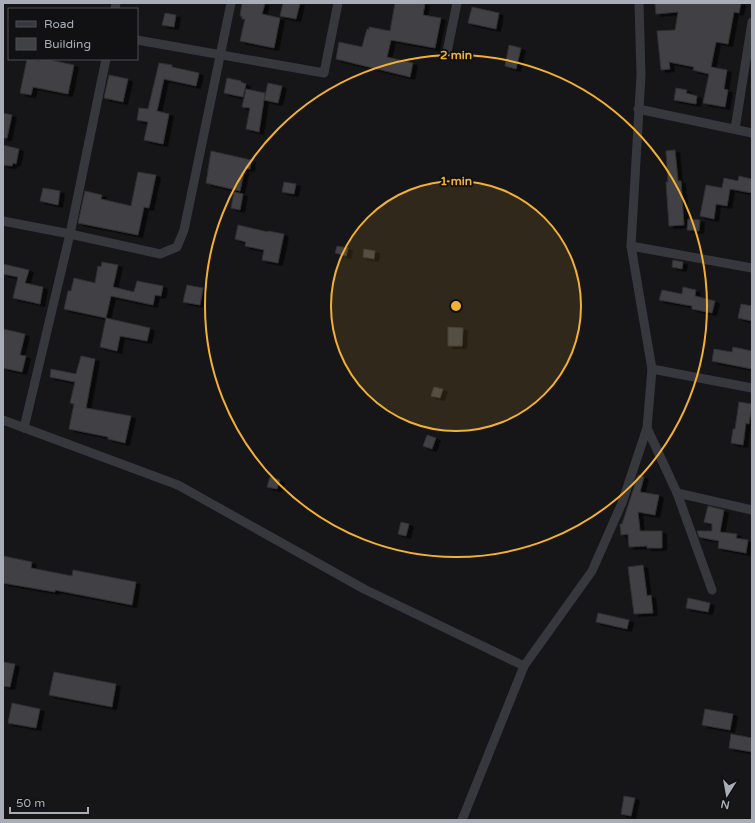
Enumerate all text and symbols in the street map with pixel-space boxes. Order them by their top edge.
legend [8,8,138,60]
text: Road [44,17,74,31]
text: Building [44,37,91,51]
text: 2 min [440,48,472,62]
text: 1 min [440,174,472,188]
centre of rings [449,299,463,313]
north arrow [707,775,747,815]
scale bar [10,789,88,815]
text: 50 m [16,796,45,810]
text: N [720,797,731,812]

